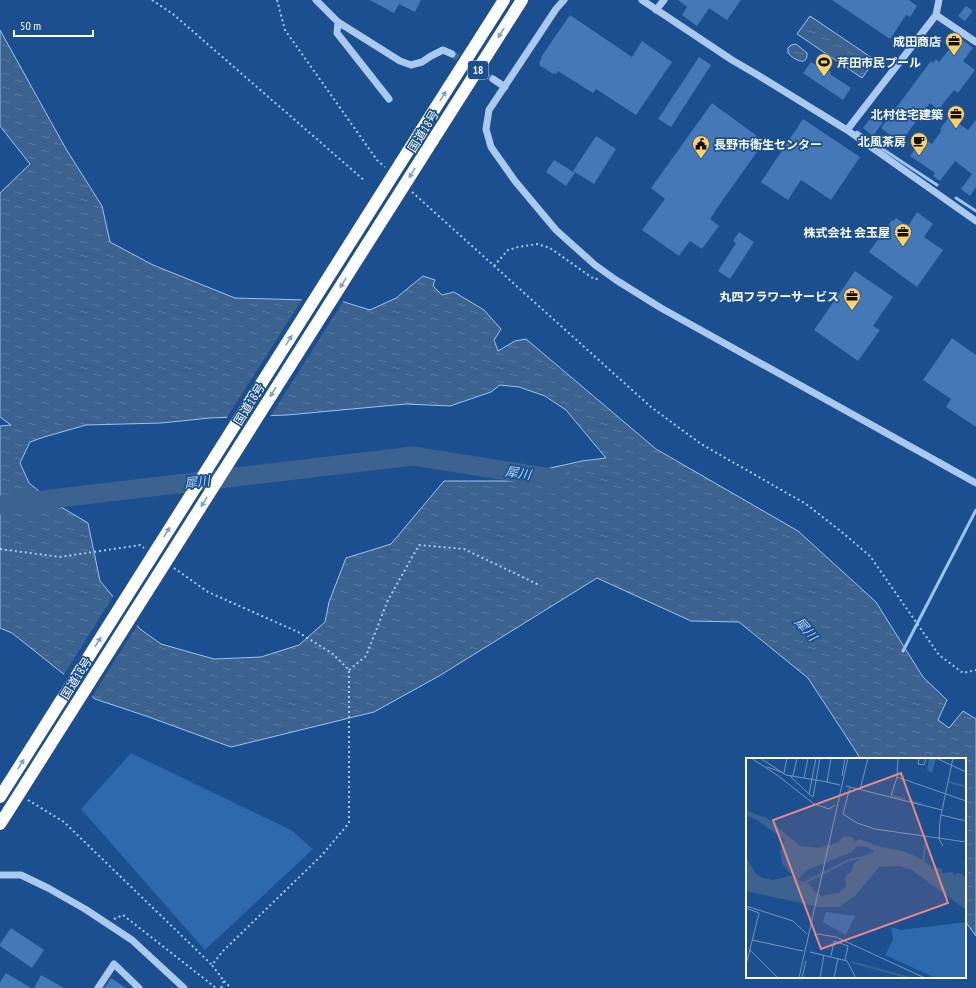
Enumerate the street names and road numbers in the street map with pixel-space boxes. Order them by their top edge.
road number: 18 [468,61,488,79]
street label: 国道18号 [404,107,442,155]
street label: 国道18号 [230,380,268,428]
street label: 国道18号 [57,654,95,702]

